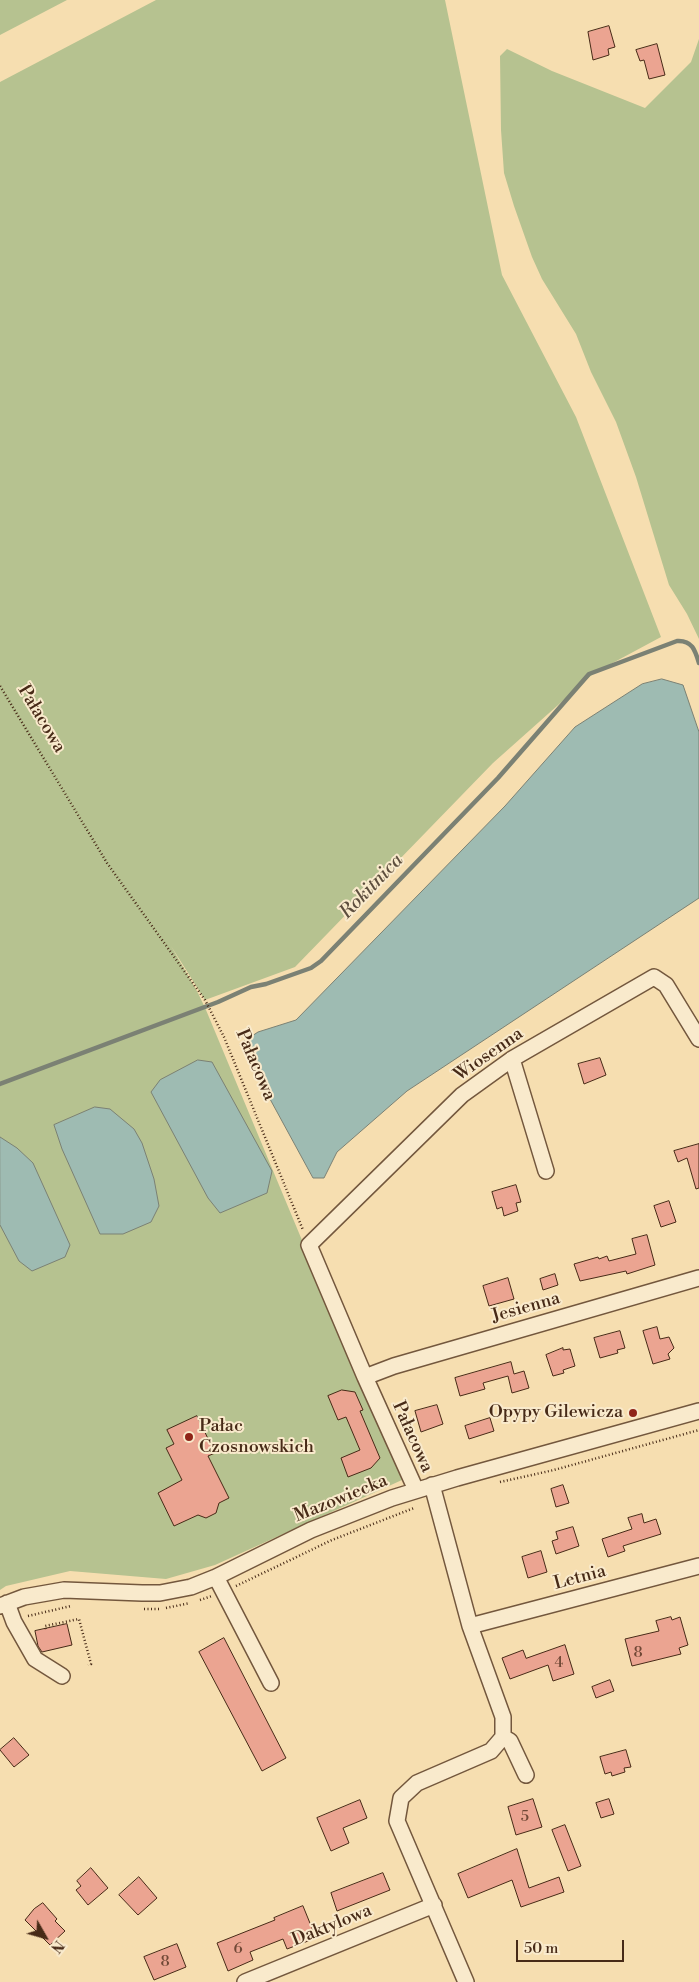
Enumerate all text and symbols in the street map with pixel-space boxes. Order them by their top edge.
street label: Pałacowa [12,681,70,757]
water label: Rokitnica [336,850,408,924]
street label: Wiosenna [450,1023,528,1087]
street label: Pałacowa [230,1026,280,1104]
street label: Jesienna [489,1288,563,1328]
street label: Pałacowa [387,1398,437,1476]
place label: Opypy Gilewicza [489,1402,623,1424]
marker: Opypy Gilewicza [627,1407,639,1419]
place label: Pałac Czosnowskich [199,1416,314,1458]
marker: Pałac Czosnowskich [183,1431,195,1443]
street label: Mazowiecka [291,1470,391,1528]
street label: Letnia [552,1561,608,1595]
house number: 8 [633,1644,643,1662]
house number: 4 [555,1654,563,1672]
house number: 5 [521,1808,529,1826]
street label: Daktylowa [289,1900,375,1952]
north arrow [20,1912,70,1962]
scale bar [519,1930,626,1962]
text: N [46,1936,67,1956]
text: 50 m [524,1939,558,1958]
house number: 6 [233,1940,243,1958]
house number: 8 [160,1953,170,1971]

